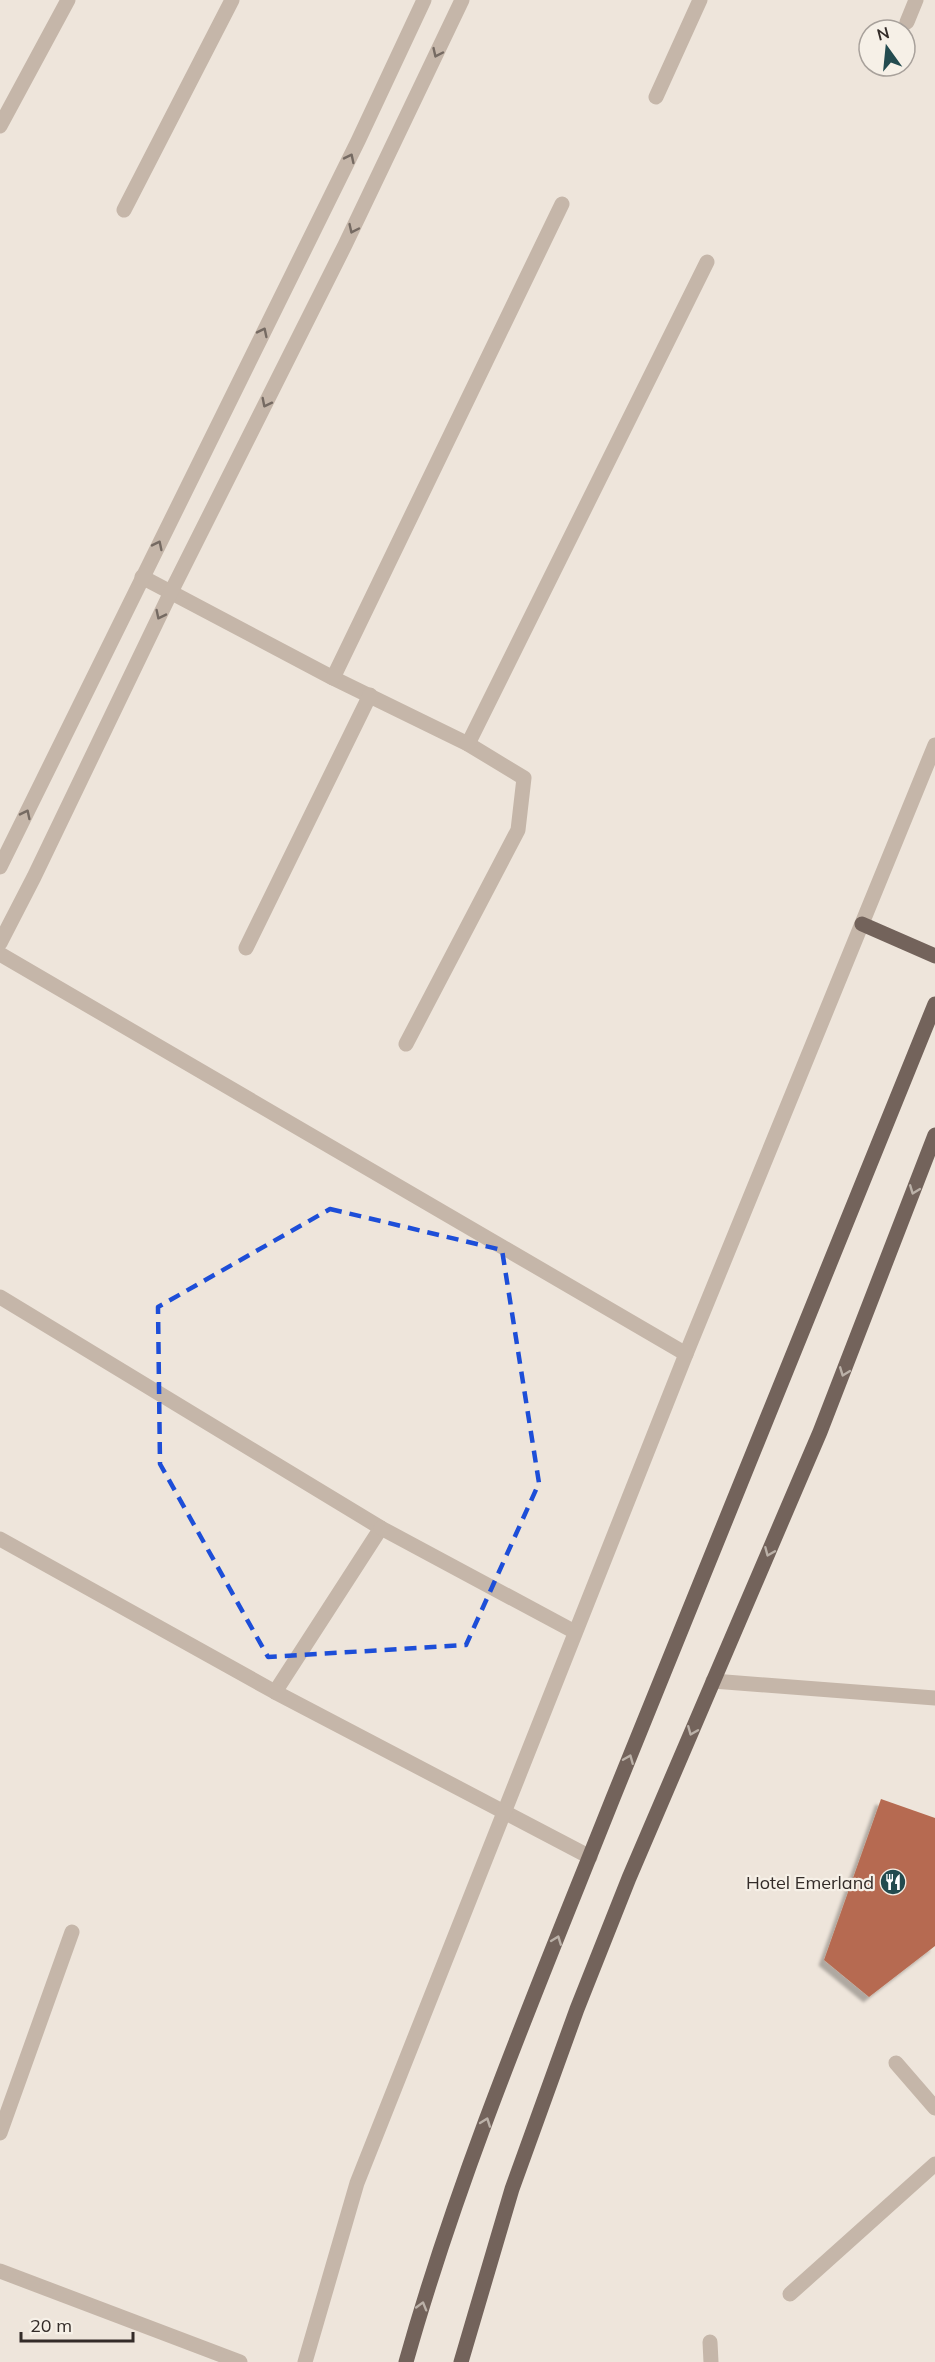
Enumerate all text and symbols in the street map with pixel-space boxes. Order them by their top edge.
north arrow [857,18,917,78]
text: N [875,22,892,45]
one-way arrow [432,46,444,57]
one-way arrow [343,153,354,164]
one-way arrow [349,223,361,234]
one-way arrow [256,328,268,339]
one-way arrow [262,397,273,408]
one-way arrow [151,540,162,551]
one-way arrow [155,609,167,620]
one-way arrow [18,809,30,820]
one-way arrow [909,1184,921,1195]
one-way arrow [838,1366,851,1376]
one-way arrow [764,1545,776,1556]
one-way arrow [687,1725,699,1736]
one-way arrow [622,1754,634,1765]
restaurant icon: Hotel Emerland [878,1867,908,1897]
place label: Hotel Emerland [746,1871,874,1894]
one-way arrow [550,1935,562,1946]
one-way arrow [479,2117,492,2127]
one-way arrow [415,2301,427,2312]
scale bar [21,2305,134,2343]
text: 20 m [30,2314,72,2337]

